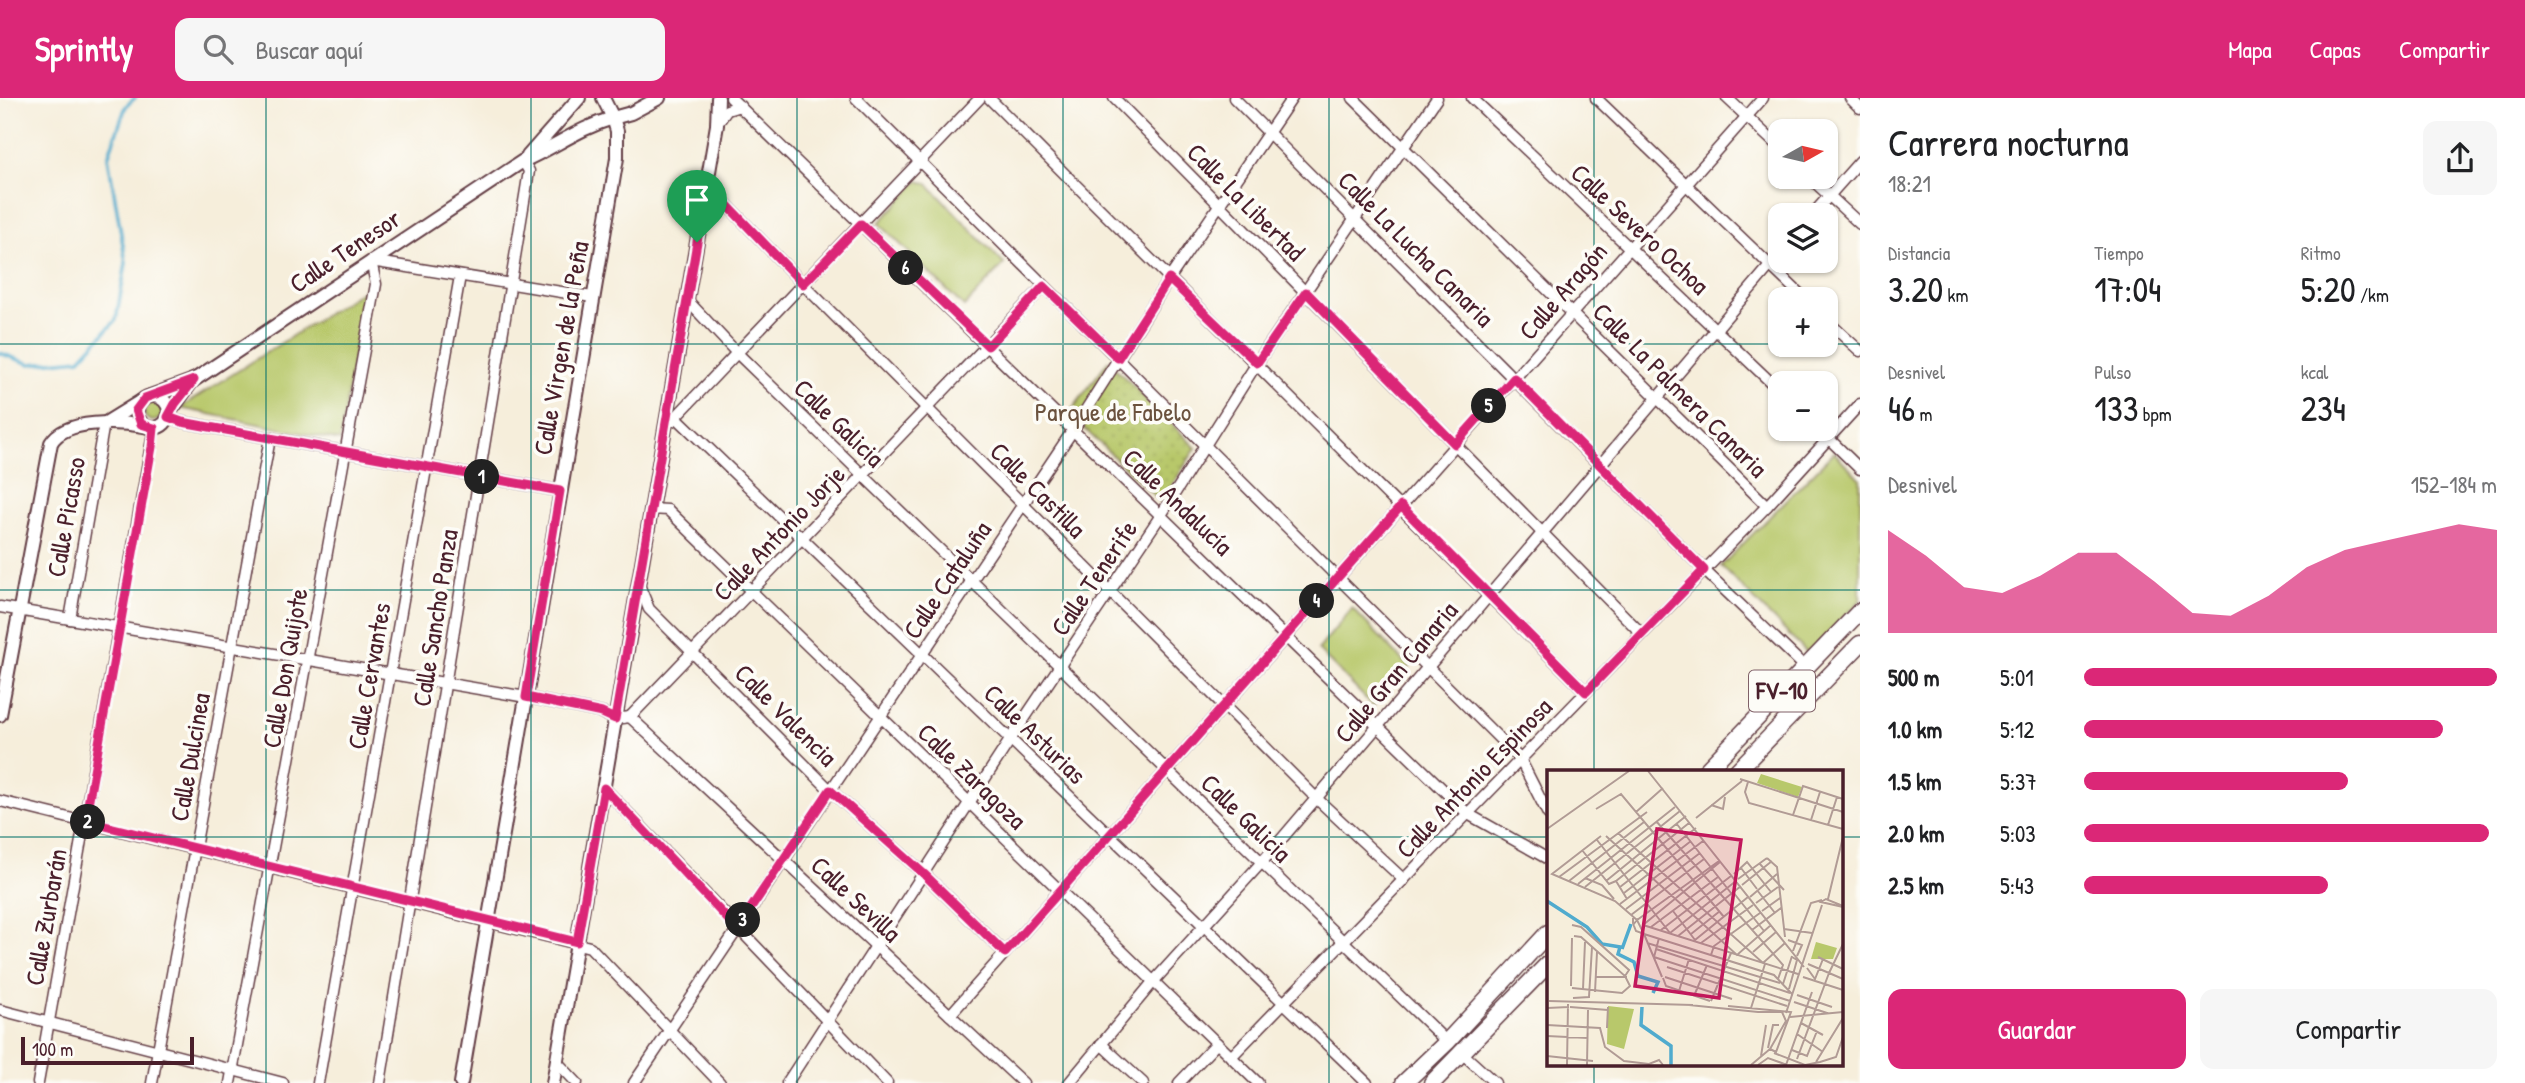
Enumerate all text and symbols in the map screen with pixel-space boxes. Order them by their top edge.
search box [175,18,665,81]
text: Sprintly [35,27,133,71]
icon: search [199,30,237,68]
text: Buscar aquí [255,32,364,67]
text: Mapa [2228,33,2272,65]
text: Capas [2310,33,2361,65]
text: Compartir [2399,33,2490,65]
text: Carrera nocturna [1888,116,2129,168]
north arrow [1768,119,1838,189]
map controls [1768,119,1838,441]
button: share [2423,121,2497,195]
street label: Calle La Libertad [1180,135,1313,268]
street label: Calle Severo Ochoa [1563,155,1717,302]
street label: Calle La Lucha Canaria [1331,163,1502,334]
text: 18:21 [1888,168,1931,199]
pin [667,170,727,242]
icon: arrive [678,181,716,219]
street label: Calle Tenesor [282,201,407,301]
button: layers [1768,203,1838,273]
street label: Calle Aragón [1510,234,1615,347]
street label: Calle Virgen de la Peña [524,238,597,458]
text: Distancia [1888,240,1950,266]
text: Tiempo [2094,240,2144,266]
text: Ritmo [2301,240,2341,266]
pin: 6 [888,250,923,286]
text: 6 [902,254,909,280]
text: 3.20 [1888,266,1943,313]
text: 17:04 [2094,266,2161,313]
text: 5:20 [2301,266,2356,313]
text: km [1943,282,1968,308]
text: /km [2356,282,2389,308]
button: + [1768,287,1838,357]
street label: Calle La Palmera Canaria [1585,295,1775,485]
text: Desnivel [1888,359,1945,385]
text: Pulso [2094,359,2131,385]
text: kcal [2301,359,2328,385]
street label: Calle Galicia [786,371,892,475]
button: − [1768,371,1838,441]
text: 46 [1888,385,1915,432]
text: 133 [2094,385,2138,432]
text: 234 [2301,385,2346,432]
pin: 5 [1472,388,1506,424]
text: 5 [1484,392,1493,418]
park label: Parque de Fabelo [1035,394,1191,429]
text: m [1915,401,1932,427]
text: bpm [2138,401,2172,427]
street label: Calle Castilla [983,434,1094,545]
street label: Calle Andalucía [1116,440,1241,563]
street label: Calle Picasso [38,454,93,580]
street label: Calle Antonio Jorje [705,457,853,608]
pin: 1 [464,460,500,494]
text: 1 [478,463,485,489]
text: Desnivel [1888,469,1957,500]
text: 152–184 m [2411,469,2497,500]
street label: Calle Tenerife [1042,513,1145,642]
street label: Calle Cataluña [894,514,999,645]
street label: Calle Sancho Panza [403,527,466,709]
pin: 4 [1300,584,1334,618]
street label: Calle Don Quijote [253,585,316,751]
text: 4 [1313,587,1320,613]
street label: Calle Gran Canaria [1326,593,1465,750]
street label: Calle Cervantes [338,600,399,752]
street label: Calle Valencia [727,656,845,774]
text: 500 m [1888,662,1939,693]
text: 5:01 [2000,662,2034,693]
road number: FV-10 [1749,670,1815,712]
street label: Calle Asturias [976,676,1094,791]
street label: Calle Dulcinea [161,690,218,824]
street label: Calle Antonio Espinosa [1388,690,1559,866]
text: 1.0 km [1888,714,1942,745]
text: 5:12 [2000,714,2034,745]
street label: Calle Zaragoza [910,715,1034,836]
street label: Calle Galicia [1193,766,1299,870]
text: 1.5 km [1888,766,1941,797]
text: 5:37 [2000,766,2037,797]
inset map [1547,770,1842,1066]
pin: 2 [70,804,106,840]
text: 2 [83,808,92,834]
text: 2.0 km [1888,818,1944,849]
text: 5:03 [2000,818,2036,849]
street label: Calle Zurbarán [16,846,75,988]
street label: Calle Sevilla [803,848,909,950]
text: 2.5 km [1888,870,1944,901]
text: 5:43 [2000,870,2034,901]
pin: 3 [726,902,760,938]
text: 3 [738,906,747,932]
button: Guardar [1888,989,2186,1069]
button: Compartir [2200,989,2497,1069]
scale bar [21,1034,194,1066]
text: 100 m [32,1036,73,1062]

